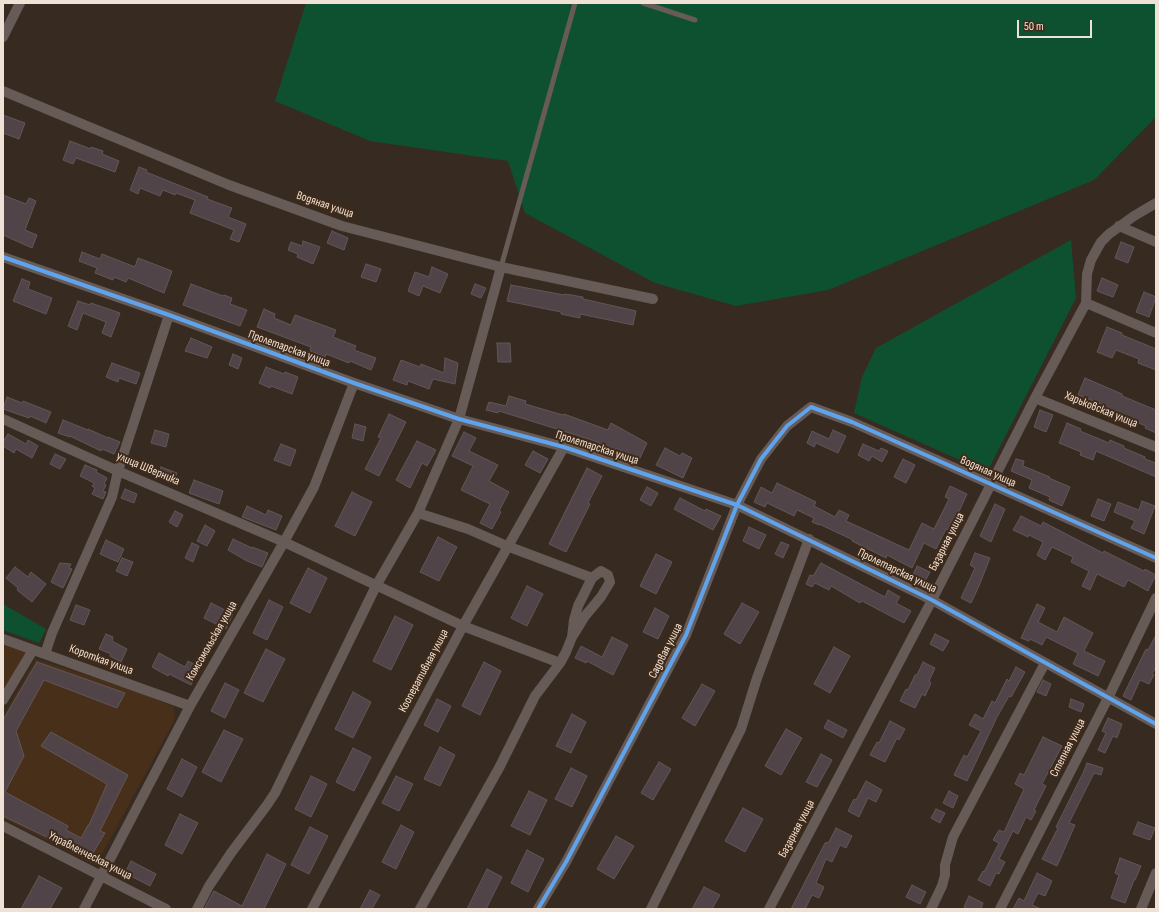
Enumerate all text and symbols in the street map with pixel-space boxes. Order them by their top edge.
scale bar [1019,12,1094,38]
text: 50 m [1024,19,1044,34]
street label: Водяная улица [294,188,356,222]
street label: Пролетарская улица [246,327,332,371]
street label: Харьковская улица [1062,389,1140,431]
street label: Пролетарская улица [554,428,640,468]
street label: улица Шверника [114,449,182,489]
street label: Водяная улица [958,453,1018,491]
street label: Базарная улица [926,511,968,573]
street label: Пролетарская улица [855,546,939,596]
street label: Комсомольская улица [183,599,241,683]
street label: Садовая улица [646,621,686,681]
street label: Кооперативная улица [396,627,452,715]
street label: Короткая улица [67,642,135,678]
street label: Степная улица [1047,717,1089,779]
street label: Базарная улица [776,798,818,860]
street label: Управленческая улица [46,829,134,883]

